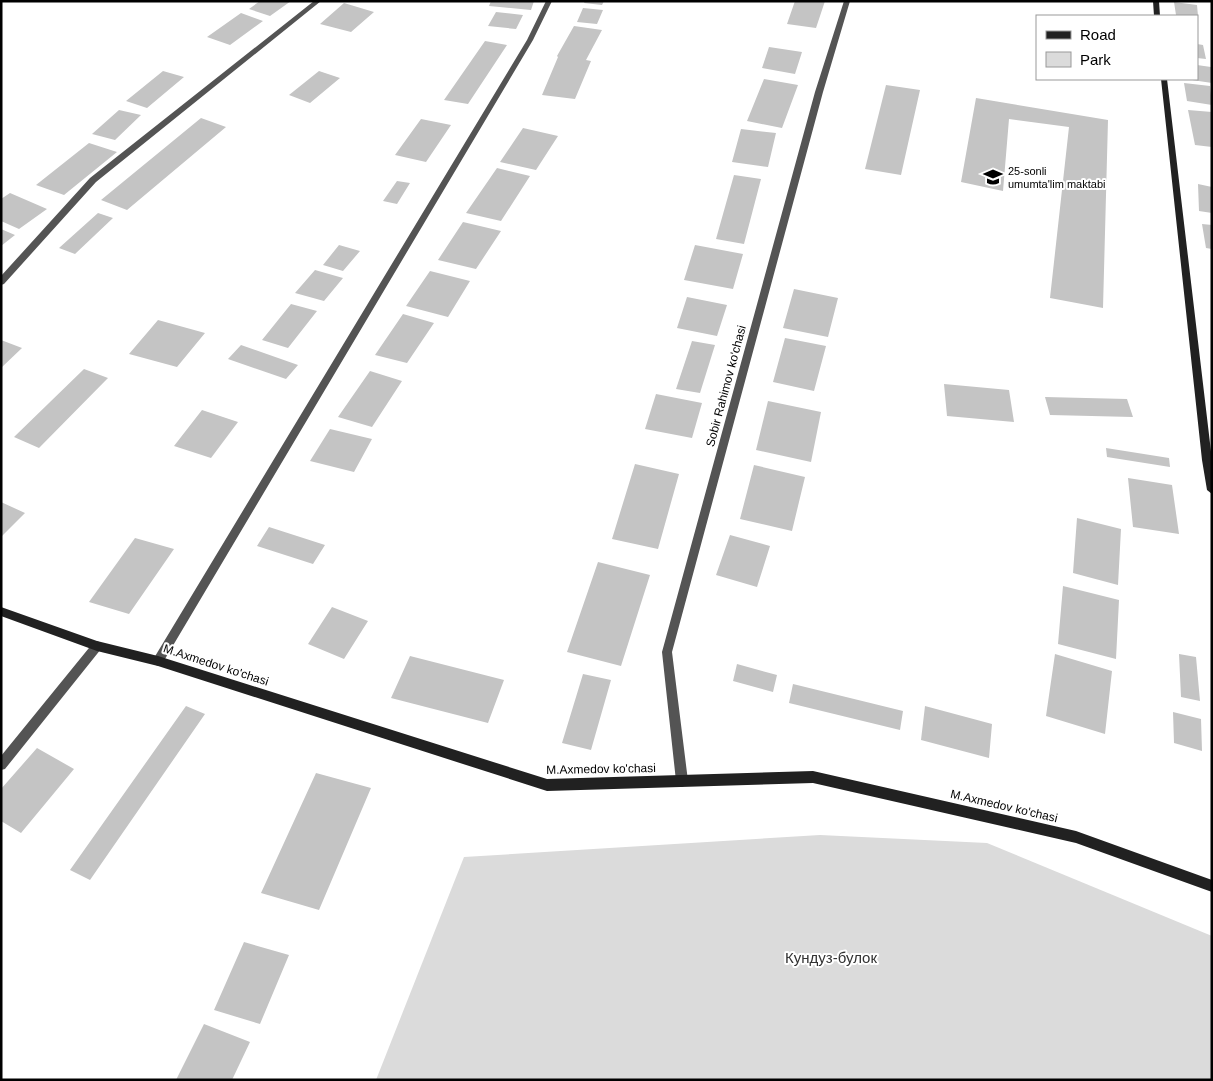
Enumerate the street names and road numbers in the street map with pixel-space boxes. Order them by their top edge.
street label: Sobir Rahimov ko'chasi [703,324,749,448]
street label: M.Axmedov ko'chasi [162,641,270,689]
street label: M.Axmedov ko'chasi [546,761,656,777]
street label: M.Axmedov ko'chasi [949,787,1059,825]

